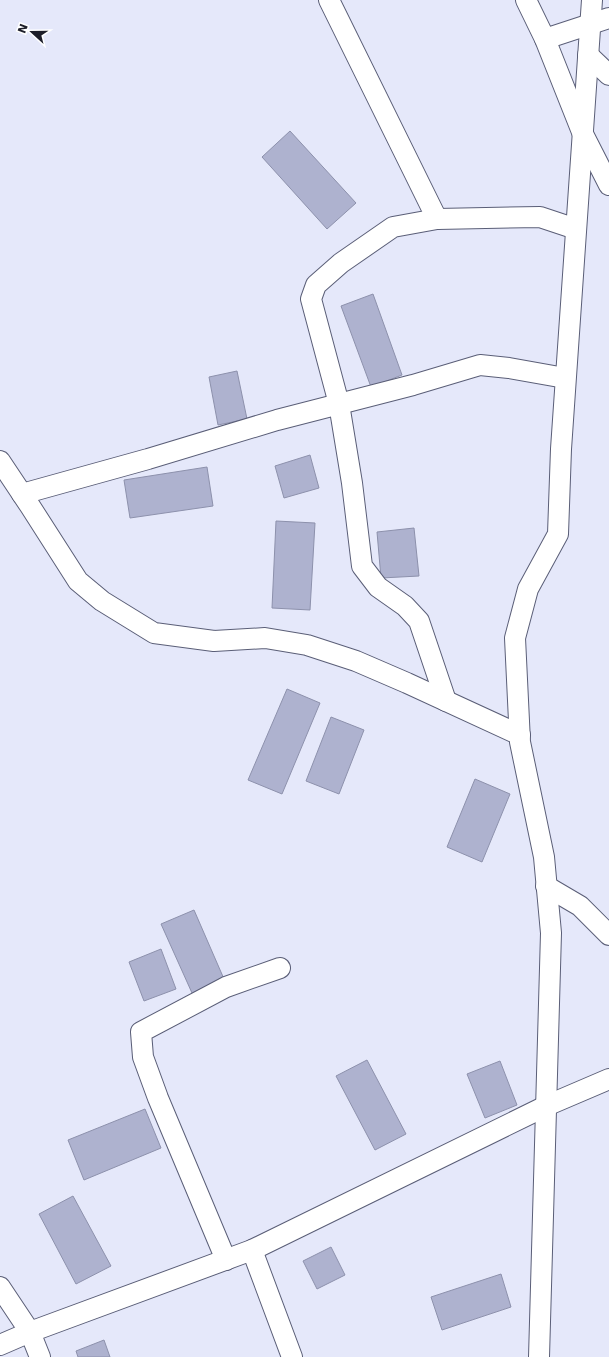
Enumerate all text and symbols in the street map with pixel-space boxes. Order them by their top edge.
north arrow [12,12,52,52]
text: N [15,22,31,35]

